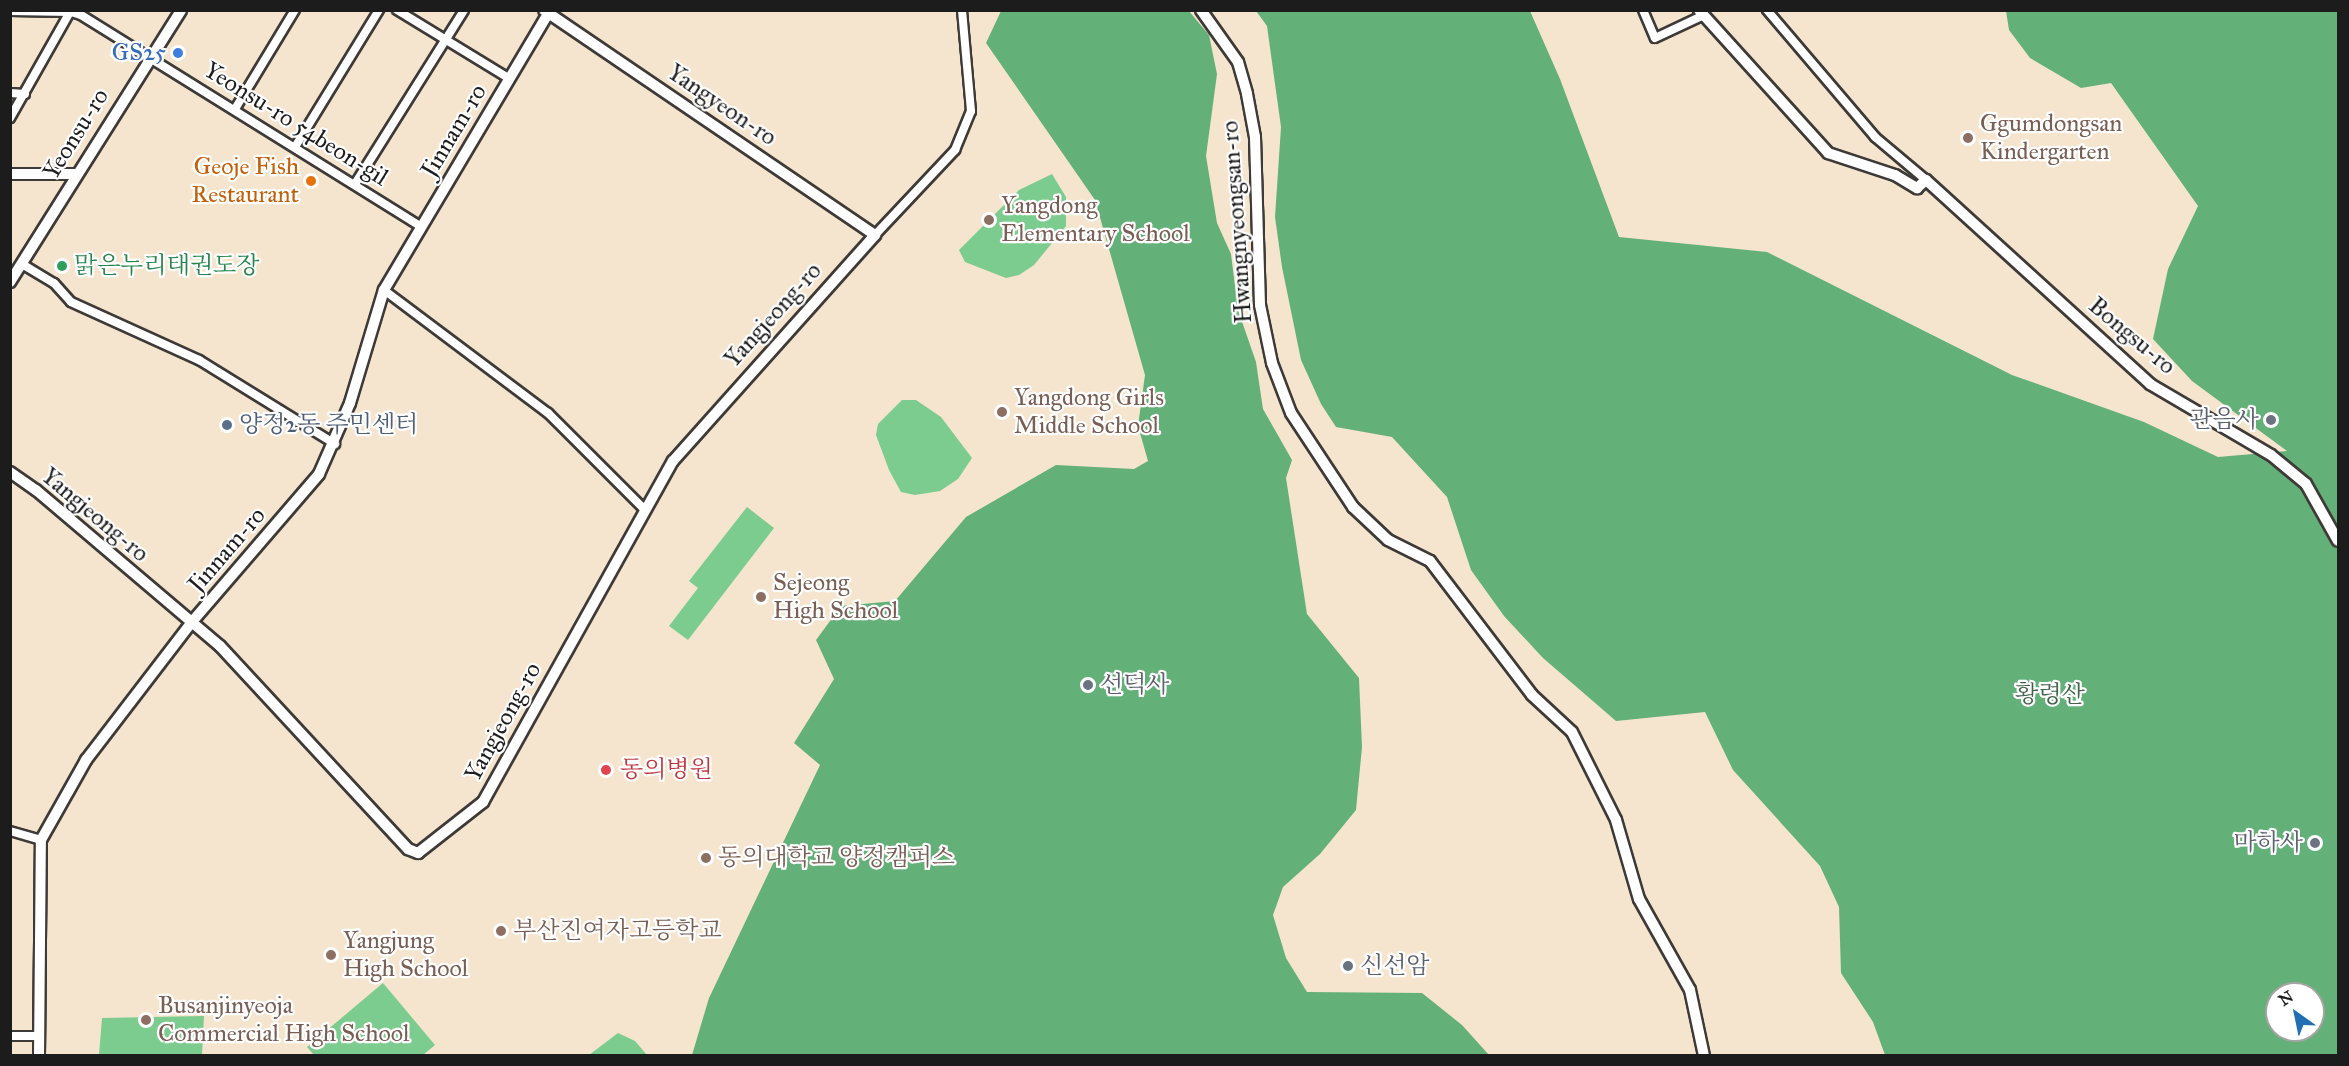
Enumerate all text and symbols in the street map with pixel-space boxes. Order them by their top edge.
place label: GS25 [112,39,166,67]
marker: GS25 [171,46,185,60]
street label: Yeonsu-ro 54beon-gil [199,56,393,192]
street label: Yangyeon-ro [662,58,782,152]
street label: Jinnam-ro [415,79,493,183]
street label: Yeonsu-ro [37,83,115,185]
place label: Ggumdongsan Kindergarten [1980,110,2122,166]
street label: Hwangnyeongsan-ro [1216,120,1258,324]
marker: Ggumdongsan Kindergarten [1961,131,1975,145]
place label: Geoje Fish Restaurant [192,153,299,209]
marker: Geoje Fish Restaurant [304,174,318,188]
place label: Yangdong Elementary School [1001,192,1190,248]
marker: Yangdong Elementary School [982,213,996,227]
place label: 맑은누리태권도장 [74,252,259,280]
street label: Yangjeong-ro [718,257,828,373]
marker: 맑은누리태권도장 [55,259,69,273]
street label: Bongsu-ro [2083,291,2181,381]
place label: Yangdong Girls Middle School [1014,384,1164,440]
marker: Yangdong Girls Middle School [995,405,1009,419]
place label: 관음사 [2189,406,2259,434]
place label: 양정2동 주민센터 [239,411,418,439]
marker: 관음사 [2264,413,2278,427]
marker: 양정2동 주민센터 [220,418,234,432]
street label: Yangjeong-ro [35,462,155,568]
street label: Jinnam-ro [182,501,272,599]
place label: Sejeong High School [773,569,898,625]
marker: Sejeong High School [754,590,768,604]
street label: Yangjeong-ro [459,658,547,786]
place label: 선덕사 [1100,671,1170,699]
marker: 선덕사 [1081,678,1095,692]
park label: 황령산 [2015,681,2085,709]
place label: 동의병원 [620,756,713,784]
marker: 동의병원 [597,761,615,779]
place label: 마하사 [2233,829,2303,857]
marker: 마하사 [2308,836,2322,850]
place label: 동의대학교 양정캠퍼스 [718,844,955,872]
marker: 동의대학교 양정캠퍼스 [699,851,713,865]
place label: 부산진여자고등학교 [513,917,722,945]
marker: 부산진여자고등학교 [494,924,508,938]
place label: Yangjung High School [343,927,468,983]
marker: Yangjung High School [324,948,338,962]
place label: 신선암 [1360,952,1430,980]
marker: 신선암 [1341,959,1355,973]
north arrow [2265,982,2325,1042]
text: N [2275,987,2297,1010]
place label: Busanjinyeoja Commercial High School [158,992,409,1048]
marker: Busanjinyeoja Commercial High School [139,1013,153,1027]

